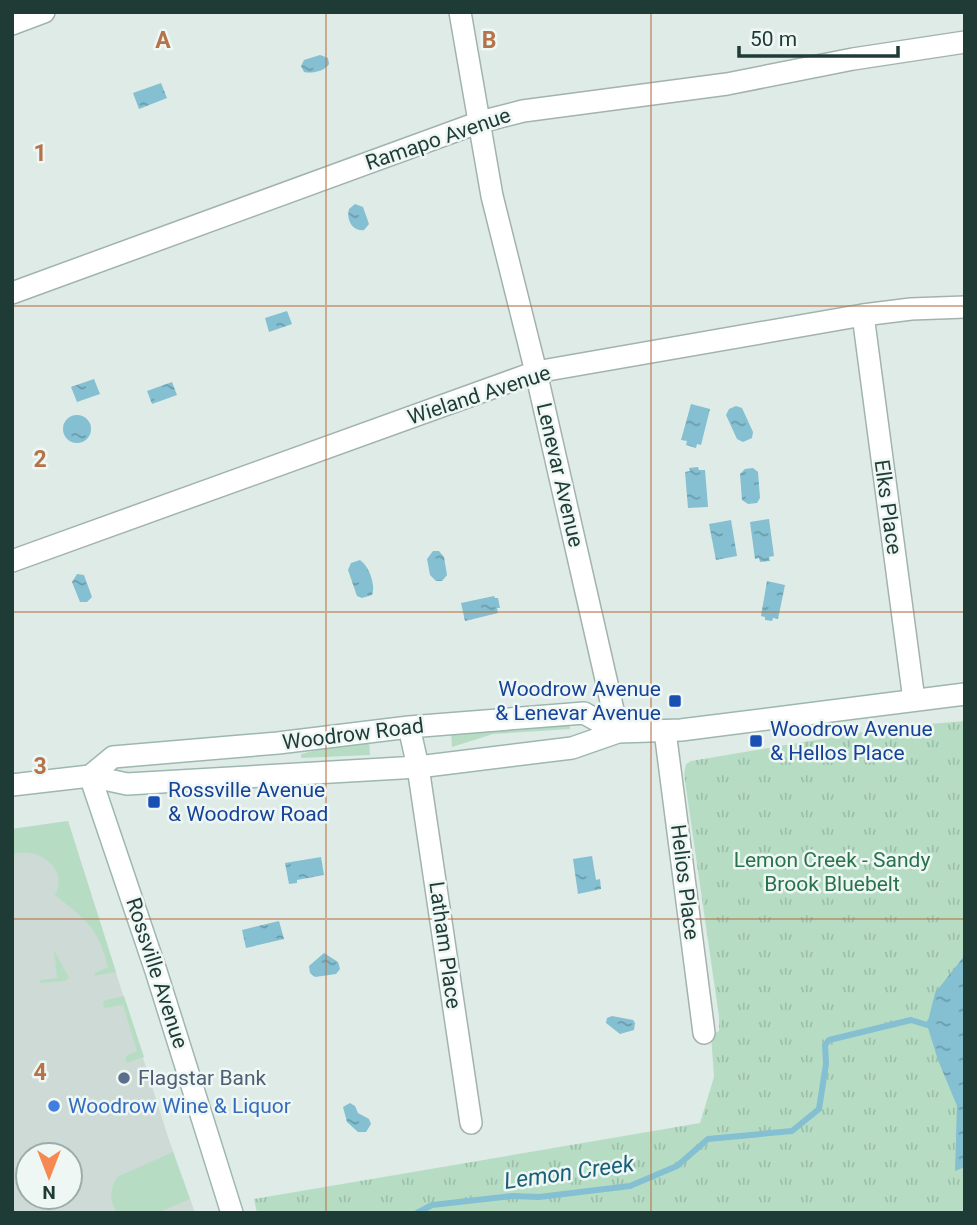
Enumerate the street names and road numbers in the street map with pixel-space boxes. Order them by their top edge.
street label: Ramapo Avenue [362,103,514,175]
street label: Wieland Avenue [405,361,553,429]
street label: Lenevar Avenue [532,400,588,550]
street label: Elks Place [869,458,907,556]
street label: Woodrow Road [281,713,425,755]
street label: Helios Place [666,823,704,941]
street label: Latham Place [424,880,466,1010]
street label: Rossville Avenue [121,895,193,1051]

